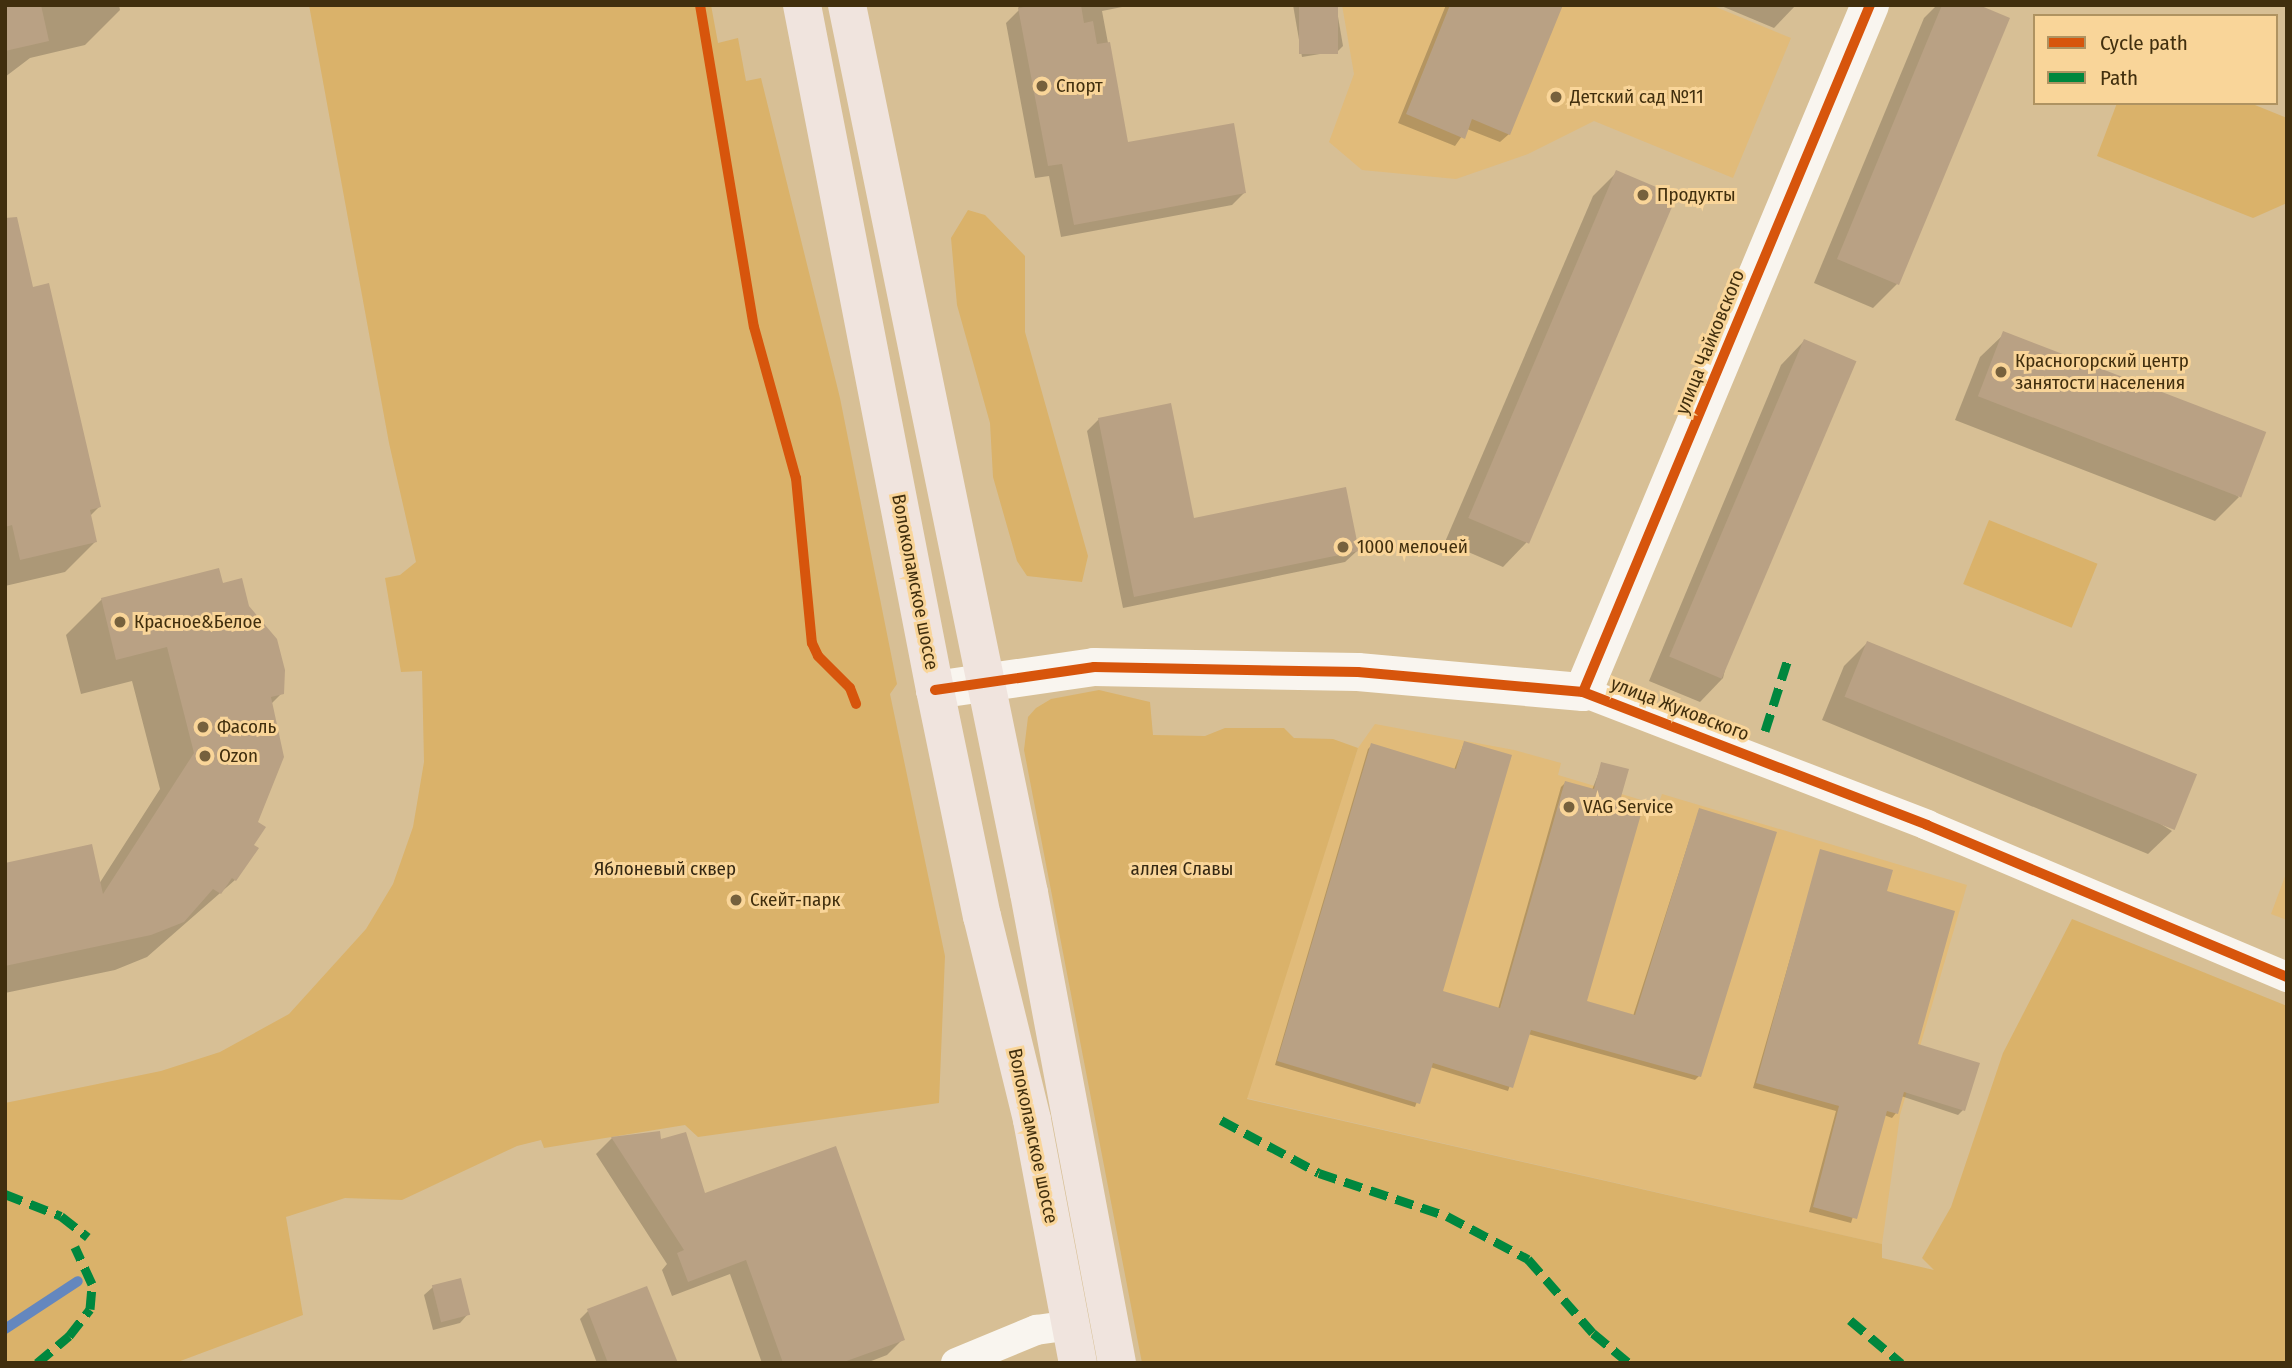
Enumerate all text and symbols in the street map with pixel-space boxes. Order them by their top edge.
legend [2033,14,2278,105]
text: Cycle path [2100,30,2188,56]
text: Path [2100,65,2138,91]
place label: Спорт [1056,75,1103,97]
marker: Спорт [1034,78,1050,94]
place label: Детский сад №11 [1570,86,1704,108]
marker: Детский сад №11 [1548,89,1564,105]
place label: Продукты [1657,184,1736,206]
marker: Продукты [1635,187,1651,203]
street label: улица Чайковского [1671,266,1749,418]
place label: Красногорский центр занятости населения [2015,350,2189,394]
marker: Красногорский центр занятости населения [1993,364,2009,380]
street label: Волоколамское шоссе [887,492,943,672]
place label: 1000 мелочей [1357,536,1468,558]
marker: 1000 мелочей [1335,539,1351,555]
place label: Красное&Белое [134,611,262,633]
marker: Красное&Белое [112,614,128,630]
street label: улица Жуковского [1608,672,1752,746]
place label: Фасоль [217,716,276,738]
marker: Фасоль [195,719,211,735]
place label: Ozon [219,745,258,767]
marker: Ozon [197,748,213,764]
place label: VAG Service [1583,796,1673,818]
marker: VAG Service [1561,799,1577,815]
park label: Яблоневый сквер [594,858,736,880]
park label: аллея Славы [1131,858,1233,880]
place label: Скейт-парк [750,889,840,911]
marker: Скейт-парк [728,892,744,908]
street label: Волоколамское шоссе [1003,1046,1063,1226]

